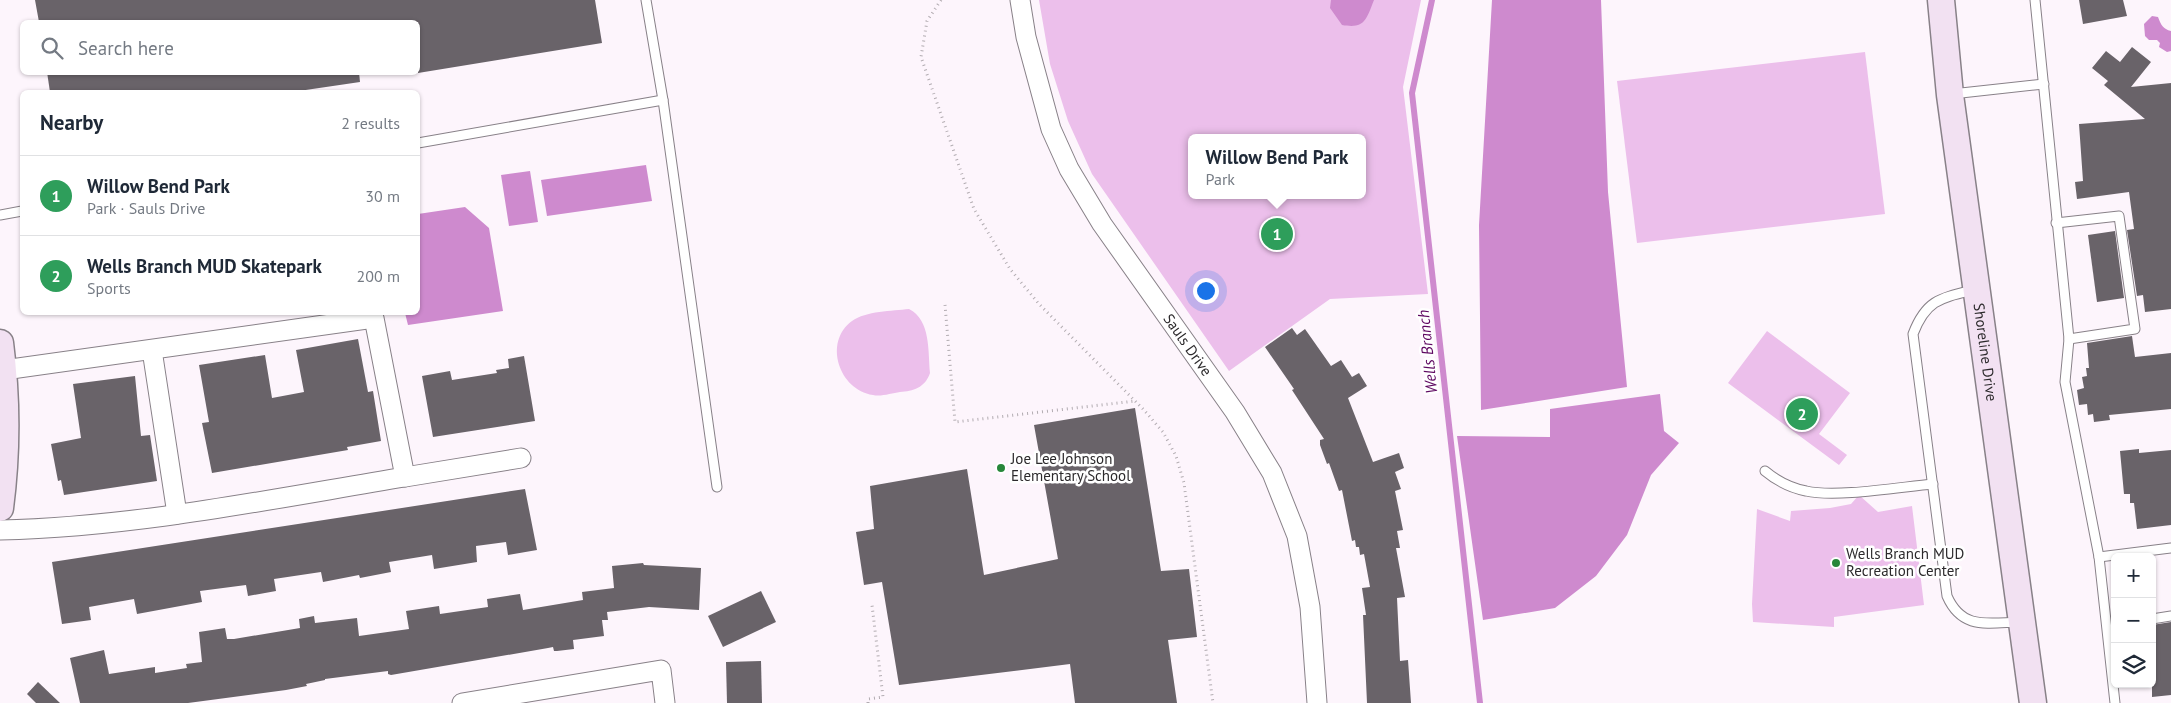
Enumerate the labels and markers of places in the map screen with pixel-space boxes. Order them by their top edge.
pin: 1 [1261,215,1293,253]
pin: 2 [1786,395,1818,433]
place label: Joe Lee Johnson Elementary School [1010,449,1131,485]
marker: Joe Lee Johnson Elementary School [995,462,1007,474]
place label: Wells Branch MUD Recreation Center [1846,544,1964,580]
marker: Wells Branch MUD Recreation Center [1830,557,1842,569]

